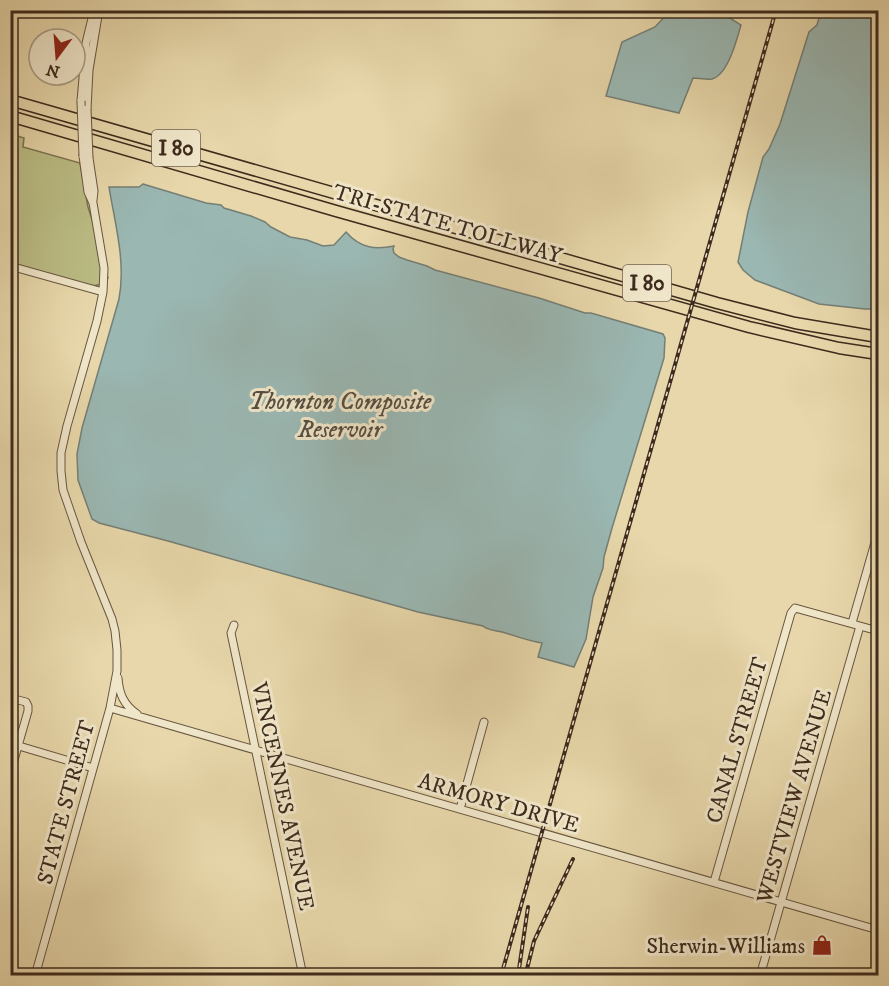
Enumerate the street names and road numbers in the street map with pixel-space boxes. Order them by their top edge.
road number: I 80 [152,130,200,166]
street label: TRI-STATE TOLLWAY [330,179,566,270]
road number: I 80 [623,265,671,301]
street label: CANAL STREET [701,654,774,827]
street label: VINCENNES AVENUE [245,679,320,913]
street label: WESTVIEW AVENUE [751,686,838,907]
street label: STATE STREET [32,717,101,887]
street label: ARMORY DRIVE [415,768,582,839]

